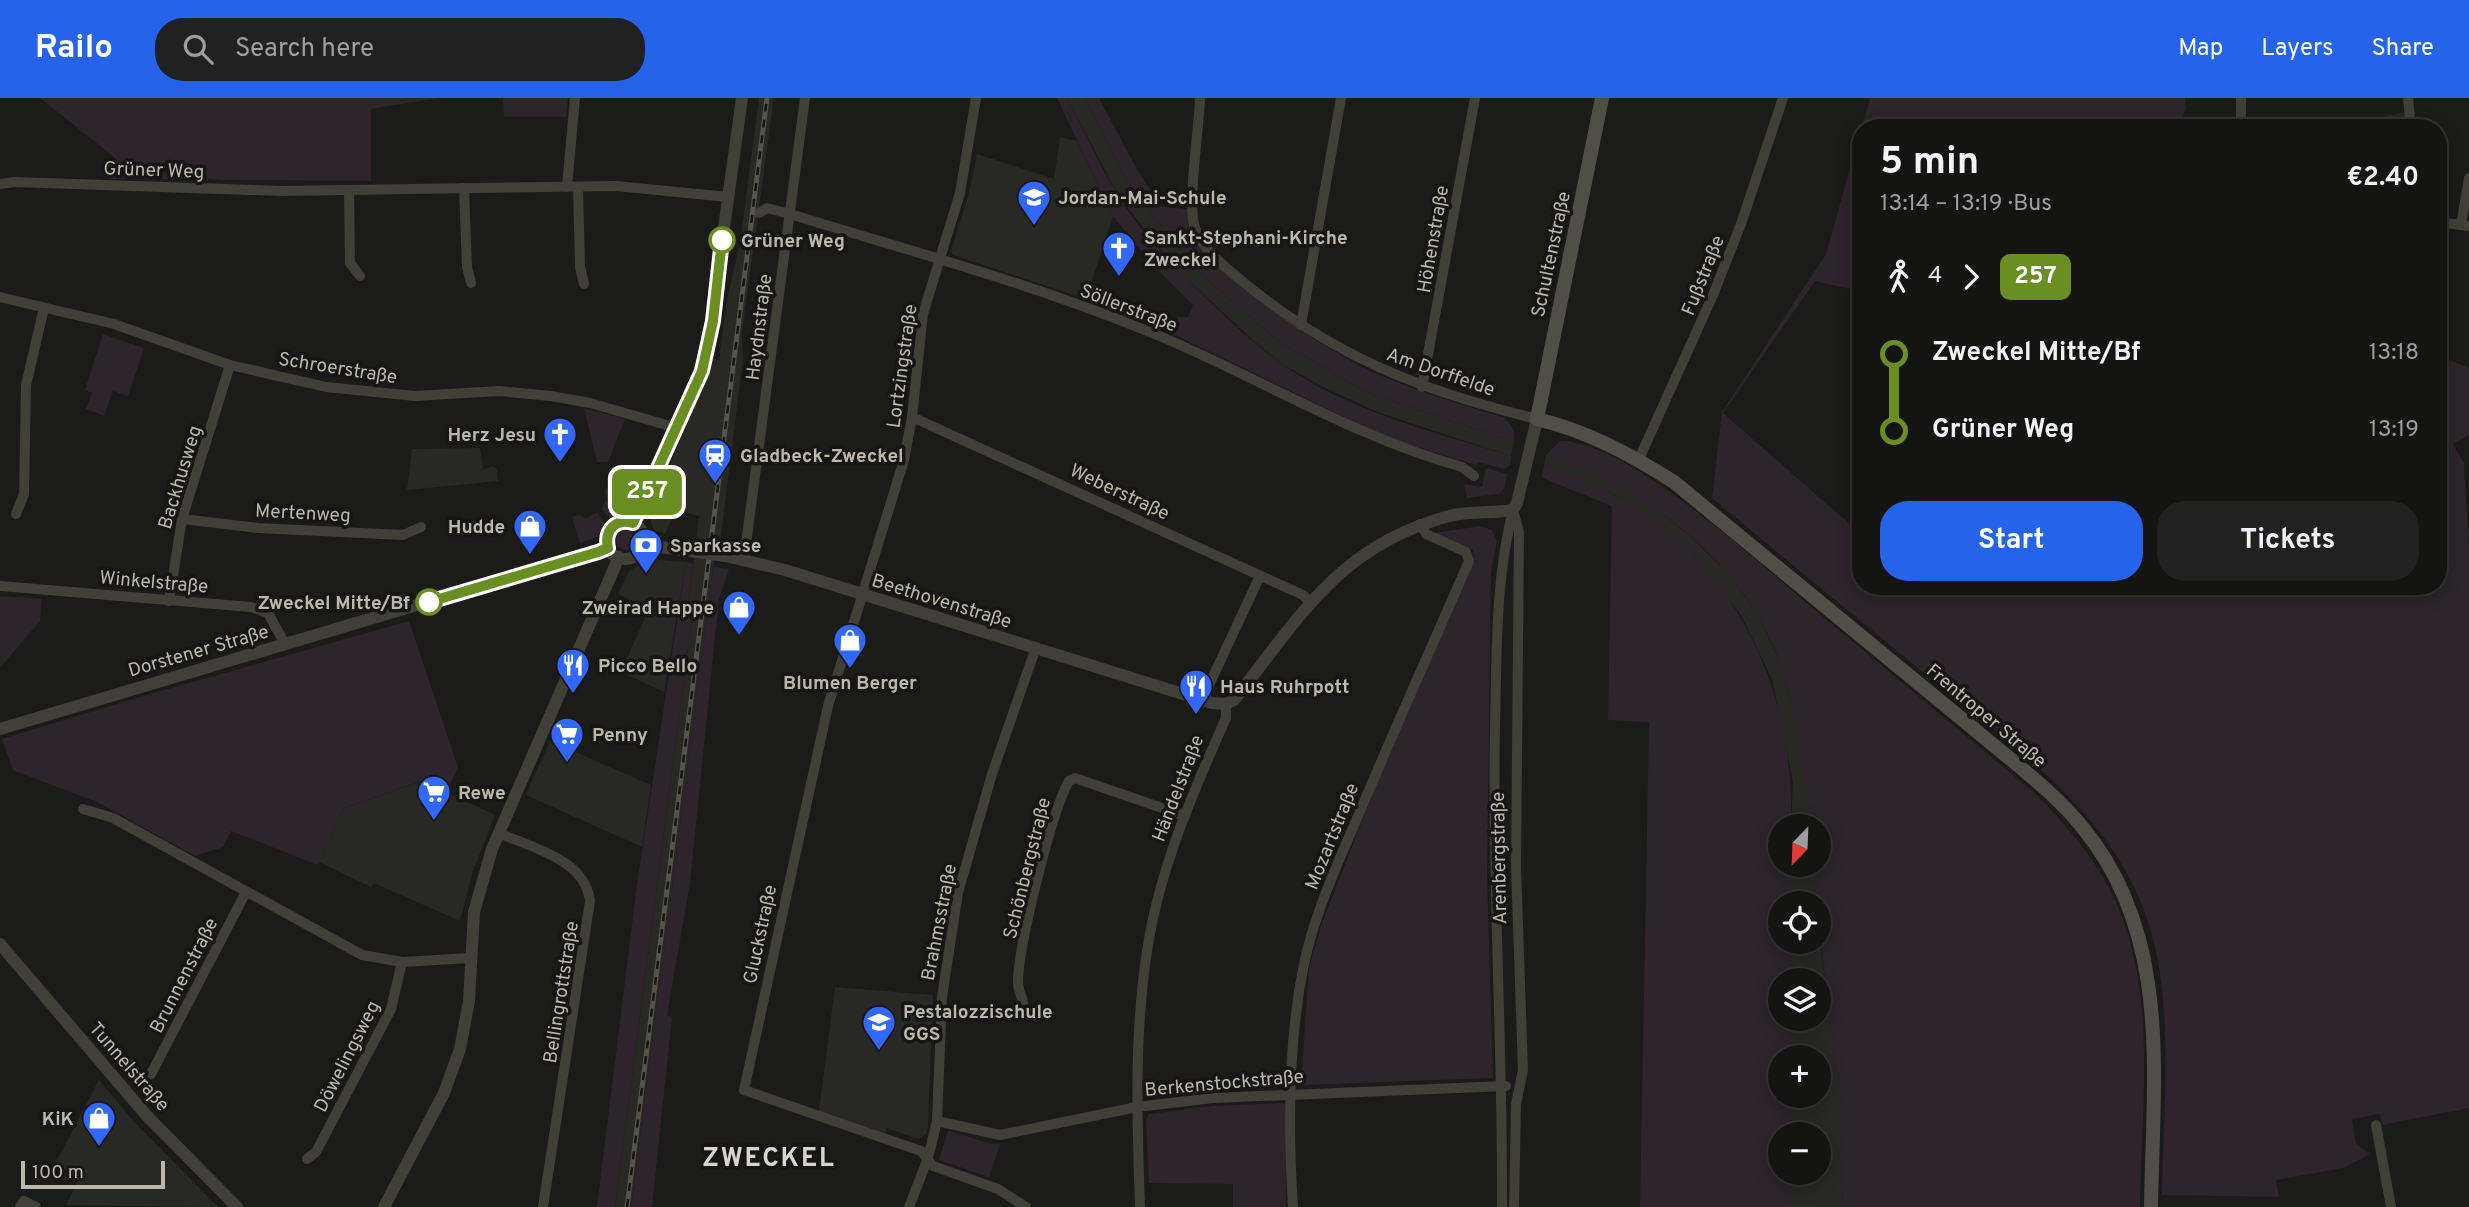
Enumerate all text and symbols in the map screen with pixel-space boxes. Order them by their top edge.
search box [155,18,645,81]
text: Railo [35,28,113,70]
icon: search [179,30,217,68]
text: Search here [235,33,374,66]
text: Map [2178,34,2223,64]
text: Layers [2261,34,2333,64]
text: Share [2371,34,2434,64]
text: 5 min [1880,139,1979,188]
street label: Grüner Weg [103,157,205,185]
text: €2.40 [2346,162,2419,195]
school or university icon: Jordan-Mai-Schule [1015,178,1053,227]
street label: Höhenstraße [1413,184,1455,295]
place label: Jordan-Mai-Schule [1058,187,1226,211]
street label: Schultenstraße [1527,189,1577,319]
text: 13:14 – 13:19 · Bus [1880,190,2052,219]
marker: Grüner Weg [709,227,735,253]
place label: Sankt-Stephani-Kirche Zweckel [1144,227,1348,273]
church icon: Sankt-Stephani-Kirche Zweckel [1100,229,1138,278]
place label: Grüner Weg [741,230,845,254]
street label: Fußstraße [1677,232,1731,319]
icon: walk [1880,258,1918,296]
icon: forward [1952,258,1990,296]
text: 4 [1928,262,1942,291]
text: 257 [2014,262,2057,292]
street label: Haydnstraße [742,273,778,382]
street label: Söllerstraße [1076,279,1180,338]
street label: Lortzingstraße [882,303,924,430]
text: Zweckel Mitte/Bf [1932,337,2140,370]
text: 13:18 [2369,339,2419,368]
street label: Am Dorffelde [1383,343,1498,403]
street label: Schroerstraße [277,348,399,390]
text: Grüner Weg [1932,414,2074,447]
church icon: Herz Jesu [541,415,579,464]
text: 13:19 [2369,416,2419,445]
street label: Backhusweg [154,423,208,532]
place label: Herz Jesu [447,424,536,448]
station icon: Gladbeck-Zweckel [696,436,734,485]
place label: Gladbeck-Zweckel [740,445,904,469]
street label: Weberstraße [1065,459,1173,526]
line badge: 257 [607,469,687,515]
text: 257 [626,477,668,507]
street label: Mertenweg [254,500,351,528]
button: Start [1880,501,2143,581]
button: Tickets [2157,501,2419,581]
shop icon: Hudde [511,507,549,556]
place label: Hudde [448,516,505,540]
bank icon: Sparkasse [627,526,665,575]
place label: Sparkasse [670,535,761,559]
street label: Winkelstraße [98,566,209,600]
street label: Beethovenstraße [869,569,1014,635]
shop icon: Zweirad Happe [720,588,758,637]
marker: Zweckel Mitte/Bf [416,589,442,615]
place label: Zweckel Mitte/Bf [258,592,410,616]
place label: Zweirad Happe [582,597,714,621]
street label: Dorstener Straße [125,620,272,683]
shop icon: Blumen Berger [831,621,869,670]
restaurant icon: Picco Bello [554,646,592,695]
place label: Picco Bello [598,655,697,679]
street label: Frentroper Straße [1921,659,2051,774]
restaurant icon: Haus Ruhrpott [1177,667,1215,716]
place label: Blumen Berger [783,672,917,696]
place label: Haus Ruhrpott [1220,676,1349,700]
supermarket icon: Penny [548,715,586,764]
place label: Penny [592,724,648,748]
street label: Händelstraße [1148,732,1210,846]
supermarket icon: Rewe [415,773,453,822]
street label: Mozartstraße [1301,780,1365,894]
place label: Rewe [458,782,506,806]
street label: Arenbergstraße [1487,791,1513,925]
street label: Schönbergstraße [999,795,1057,942]
north arrow [1768,814,1830,877]
map controls [1768,814,1831,1185]
street label: Brahmsstraße [917,862,963,983]
street label: Gluckstraße [739,883,783,986]
button: locate [1768,891,1831,954]
street label: Brunnenstraße [145,914,224,1038]
street label: Bellingrottstraße [539,920,585,1065]
button: layers [1768,968,1831,1031]
street label: Döwelingsweg [309,997,386,1117]
place label: Pestalozzischule GGS [903,1001,1053,1047]
school or university icon: Pestalozzischule GGS [860,1003,898,1052]
street label: Tunnelstraße [83,1017,174,1117]
button: + [1768,1045,1831,1108]
street label: Berkenstockstraße [1144,1065,1305,1103]
shop icon: KiK [80,1099,118,1148]
place label: KiK [42,1108,74,1132]
button: − [1768,1122,1831,1185]
district label: ZWECKEL [702,1143,836,1176]
scale bar [21,1158,164,1190]
text: 100 m [32,1161,84,1185]

